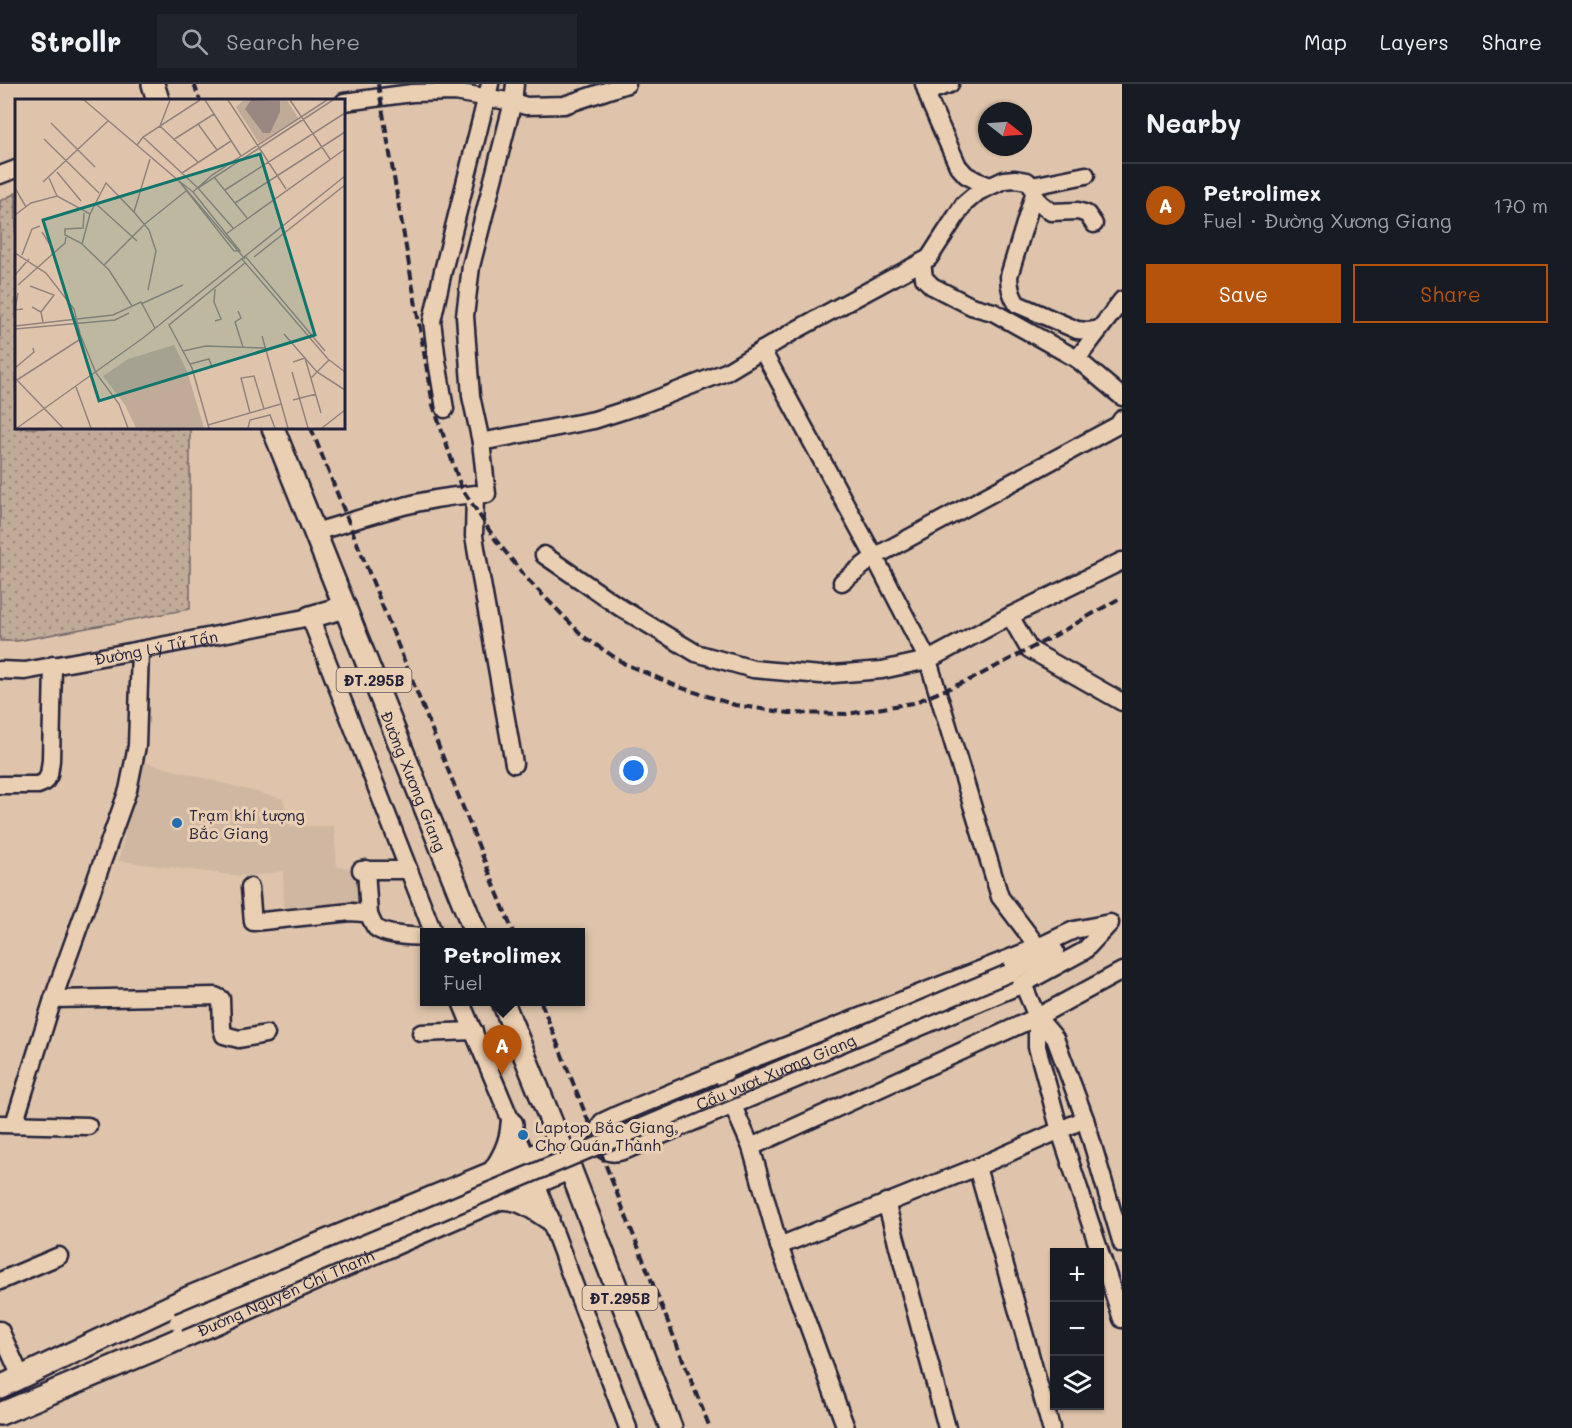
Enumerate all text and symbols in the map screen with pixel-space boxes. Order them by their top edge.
search box [157,14,577,68]
text: Strollr [30,23,121,59]
icon: search [178,25,211,58]
text: Search here [226,27,360,56]
text: Map [1304,28,1347,55]
text: Layers [1380,28,1449,55]
text: Share [1482,28,1542,55]
inset map [15,99,345,429]
north arrow [978,102,1032,156]
text: Nearby [1146,106,1241,140]
text: Petrolimex [1203,178,1321,207]
text: A [1159,192,1172,218]
text: 170 m [1493,192,1548,218]
text: Fuel · Đường Xương Giang [1203,207,1452,233]
button: Save [1146,264,1341,323]
button: Share [1353,264,1548,323]
street label: Đường Lý Tử Tấn [92,625,219,669]
road number: ĐT.295B [336,668,412,692]
street label: Đường Xương Giang [377,707,452,854]
your location [619,756,648,785]
place label: Trạm khí tượng Bắc Giang [189,804,305,843]
marker: Trạm khí tượng Bắc Giang [170,816,184,830]
popup [420,928,585,1006]
text: Petrolimex [443,940,562,969]
text: Fuel [443,969,483,995]
pin: A [482,1026,522,1075]
street label: Cầu vượt Xương Giang [692,1028,858,1114]
place label: Laptop Bắc Giang, Chợ Quán Thành [535,1116,679,1155]
marker: Laptop Bắc Giang, Chợ Quán Thành [516,1128,530,1142]
street label: Đường Nguyễn Chí Thanh [193,1244,377,1341]
map controls [1050,1248,1104,1410]
button: + [1050,1248,1104,1302]
road number: ĐT.295B [582,1286,658,1310]
button: − [1050,1302,1104,1356]
button: layers [1050,1356,1104,1410]

